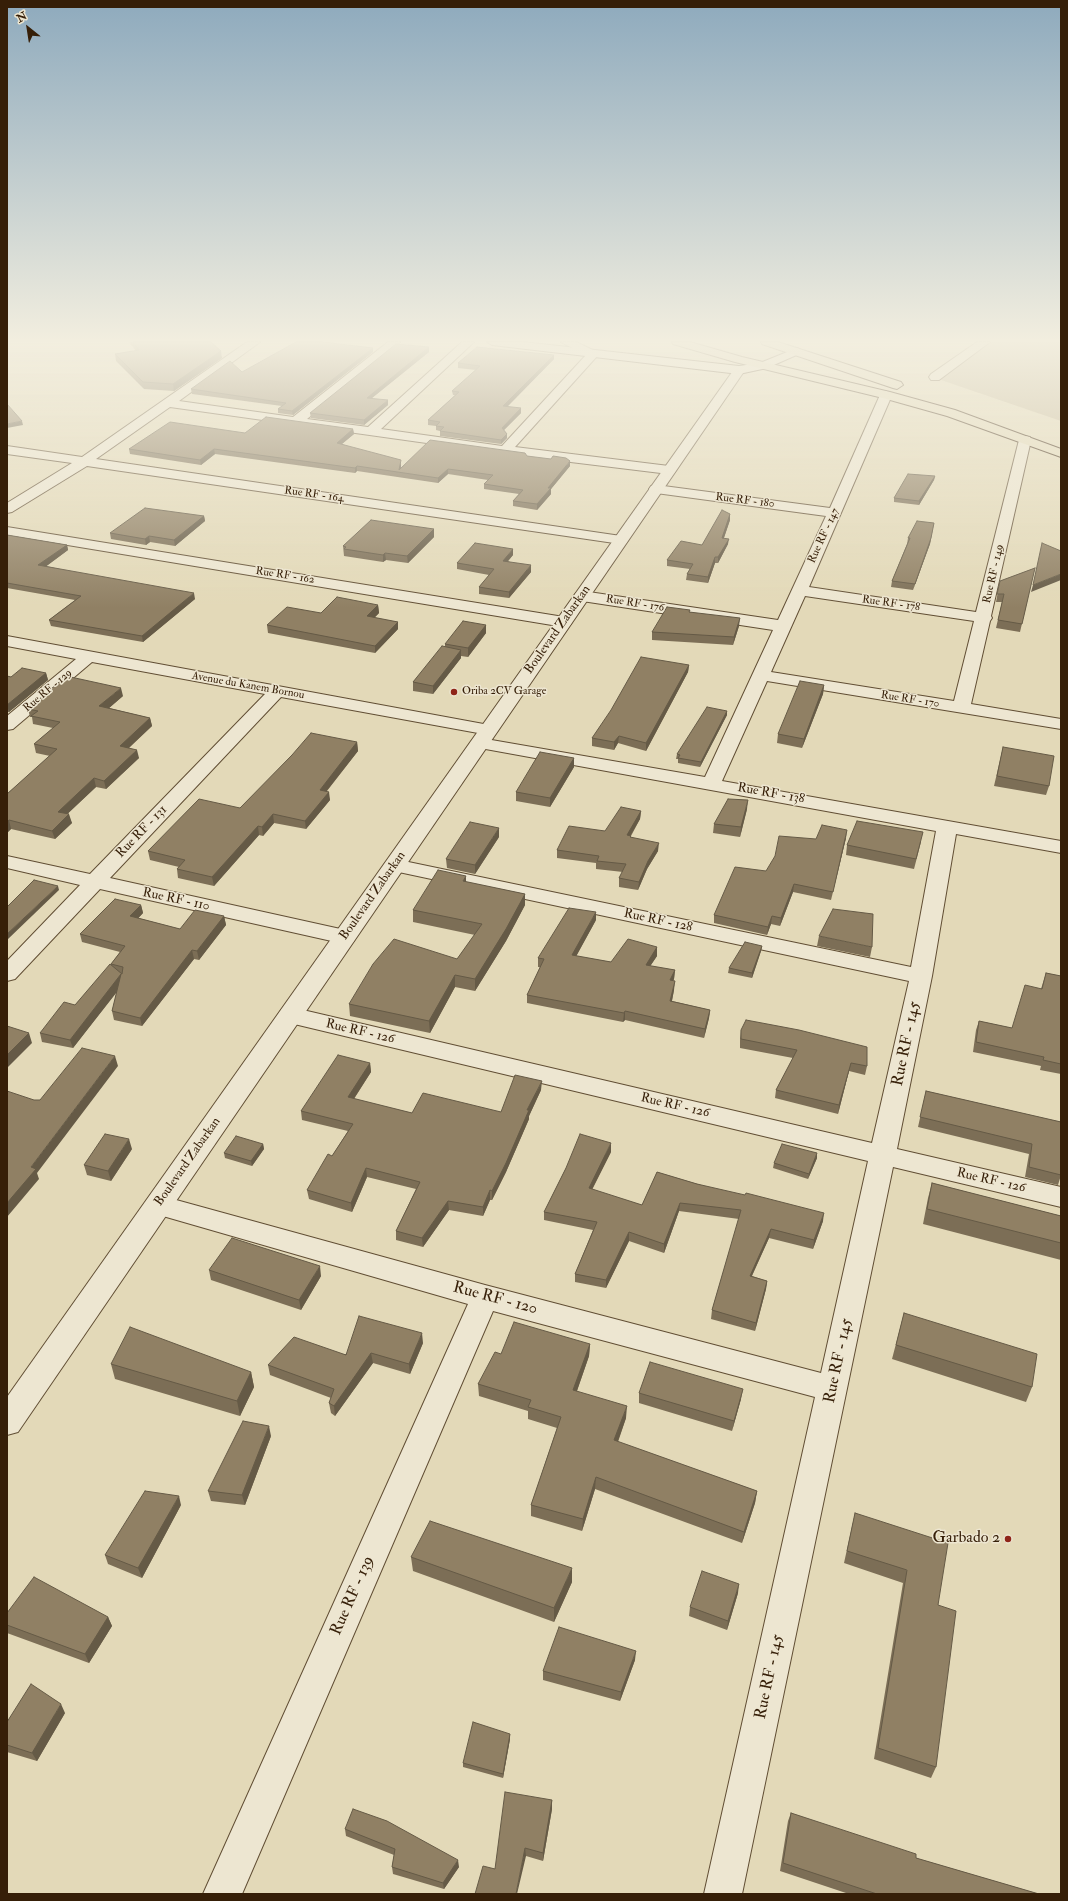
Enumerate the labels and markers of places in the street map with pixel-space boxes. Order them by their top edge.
place label: Oriba 2CV Garage [462,685,546,699]
marker: Oriba 2CV Garage [449,687,459,697]
place label: Garbado 2 [933,1529,1000,1549]
marker: Garbado 2 [1003,1534,1013,1544]

